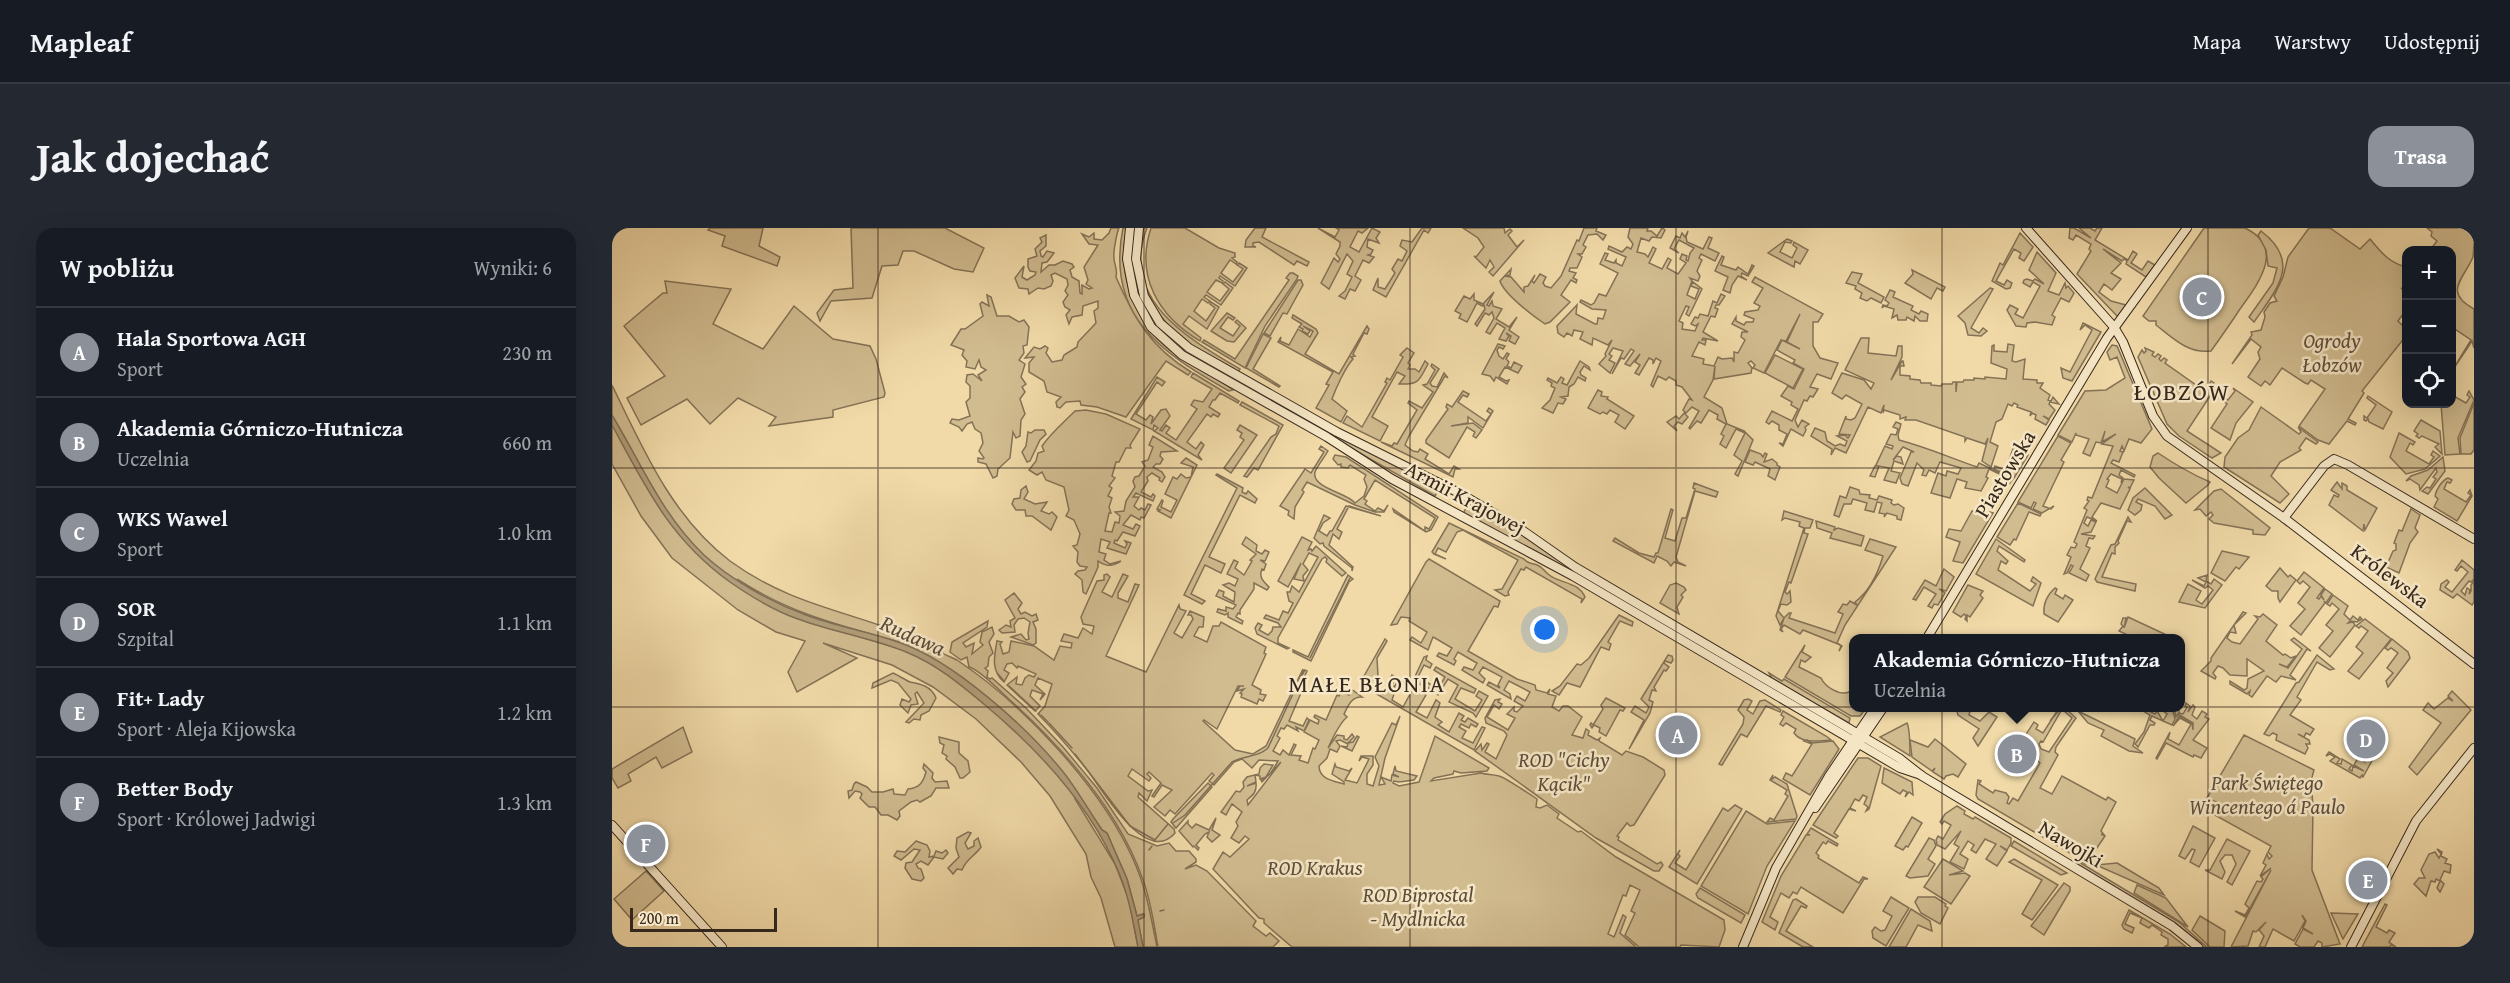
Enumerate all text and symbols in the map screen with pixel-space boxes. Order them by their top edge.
text: Mapleaf [30,21,131,62]
text: Mapa [2193,26,2241,57]
text: Warstwy [2274,26,2351,57]
text: Udostępnij [2384,26,2480,57]
text: Jak dojechać [36,126,269,187]
button: Trasa [2368,126,2474,187]
map controls [2402,246,2456,408]
button: + [2402,246,2456,300]
text: W pobliżu [60,248,174,287]
text: Wyniki: 6 [474,253,552,282]
pin: C [2182,274,2222,320]
button: − [2402,300,2456,354]
text: Hala Sportowa AGH [117,322,306,354]
park label: Ogrody Łobzów [2301,325,2362,380]
text: A [73,338,86,367]
text: 230 m [502,338,552,367]
text: Sport [117,354,163,383]
button: locate [2402,354,2456,408]
district label: ŁOBZÓW [2134,374,2230,409]
text: Akademia Górniczo-Hutnicza [117,412,403,444]
street label: Piastowska [1966,424,2043,523]
text: B [73,428,86,457]
text: 660 m [502,428,552,457]
text: Uczelnia [117,444,189,473]
street label: Armii Krajowej [1400,453,1531,542]
text: WKS Wawel [117,502,228,534]
text: C [74,518,85,547]
text: 1.0 km [497,518,552,547]
text: Sport [117,534,163,563]
street label: Królewska [2344,536,2436,616]
text: SOR [117,592,156,624]
water label: Rudawa [875,606,950,663]
text: D [73,608,86,637]
text: 1.1 km [497,608,552,637]
your location [1530,615,1559,644]
text: Szpital [117,624,174,653]
popup [1849,634,2185,712]
text: Akademia Górniczo-Hutnicza [1874,643,2160,675]
district label: MAŁE BŁONIA [1288,666,1446,701]
text: Uczelnia [1874,675,1946,704]
text: Fit+ Lady [117,682,204,714]
text: E [74,698,85,727]
text: 1.2 km [497,698,552,727]
pin: A [1658,712,1698,758]
text: Sport · Aleja Kijowska [117,714,296,743]
pin: D [2346,716,2386,762]
pin: B [1998,732,2036,776]
park label: ROD "Cichy Kącik" [1517,744,1610,799]
park label: Park Świętego Wincentego á Paulo [2189,767,2345,822]
text: Better Body [117,772,233,804]
text: F [74,788,85,817]
text: 1.3 km [497,788,552,817]
text: Sport · Królowej Jadwigi [117,804,316,833]
street label: Nawojki [2033,812,2110,875]
pin: F [627,822,666,866]
park label: ROD Krakus [1266,852,1363,883]
pin: E [2348,858,2388,902]
park label: ROD Biprostal - Mydlnicka [1362,879,1473,934]
scale bar [630,905,777,932]
text: 200 m [639,906,679,930]

